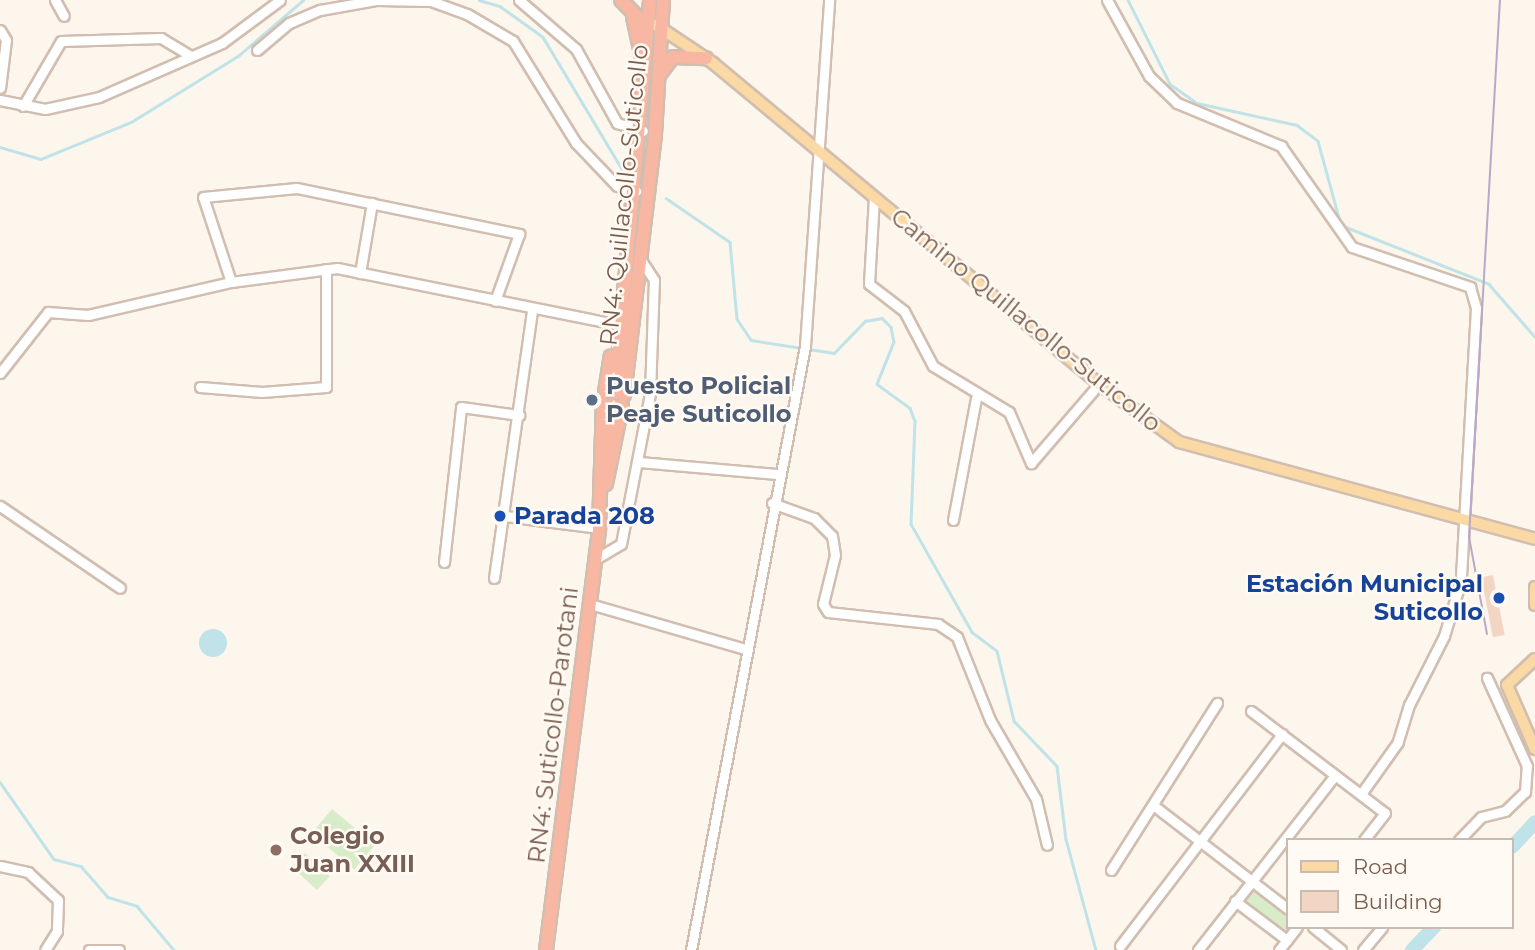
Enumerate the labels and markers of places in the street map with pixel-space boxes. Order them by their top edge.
place label: Puesto Policial Peaje Suticollo [606,372,792,428]
marker: Puesto Policial Peaje Suticollo [584,392,600,408]
place label: Parada 208 [514,502,655,530]
marker: Parada 208 [492,508,508,524]
place label: Estación Municipal Suticollo [1246,570,1483,626]
marker: Estación Municipal Suticollo [1489,588,1509,608]
place label: Colegio Juan XXIII [290,822,415,878]
marker: Colegio Juan XXIII [268,842,284,858]

